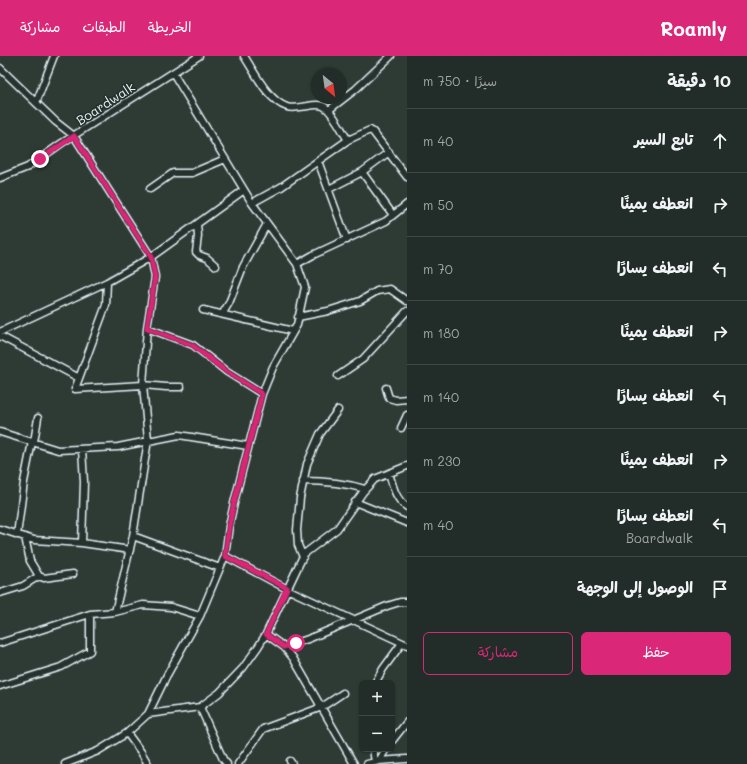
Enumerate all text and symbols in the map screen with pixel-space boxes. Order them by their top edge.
text: Roamly [660,16,727,41]
text: مشاركة [20,17,60,36]
text: الطبقات [82,17,126,36]
text: الخريطة [148,17,191,36]
north arrow [311,68,347,104]
text: 10 دقيقة [667,69,731,91]
text: سيرًا · 750 m [423,72,497,89]
street label: Boardwalk [72,78,138,128]
text: تابع السير [634,129,693,149]
icon: ahead [709,130,731,152]
text: 40 m [423,132,453,149]
route end [31,150,49,168]
text: انعطف يمينًا [621,193,693,213]
icon: right [709,194,731,216]
text: 50 m [423,196,453,213]
text: انعطف يسارًا [617,257,693,277]
icon: left [709,258,731,280]
text: 70 m [423,260,453,277]
text: انعطف يمينًا [621,321,693,341]
icon: right [709,322,731,344]
text: 180 m [423,324,459,341]
text: انعطف يسارًا [617,385,693,405]
icon: left [709,386,731,408]
text: 140 m [423,388,459,405]
text: انعطف يمينًا [621,449,693,469]
icon: right [709,450,731,472]
text: 230 m [423,452,460,469]
text: انعطف يسارًا [617,505,693,525]
icon: left [709,514,731,536]
text: 40 m [423,516,453,533]
text: Boardwalk [626,529,693,546]
text: الوصول إلى الوجهة [577,577,693,597]
icon: arrive [709,578,731,600]
button: مشاركة [423,632,573,675]
button: حفظ [581,632,731,675]
route start [287,634,305,652]
map controls [359,680,395,752]
button: + [359,680,395,716]
button: − [359,716,395,752]

